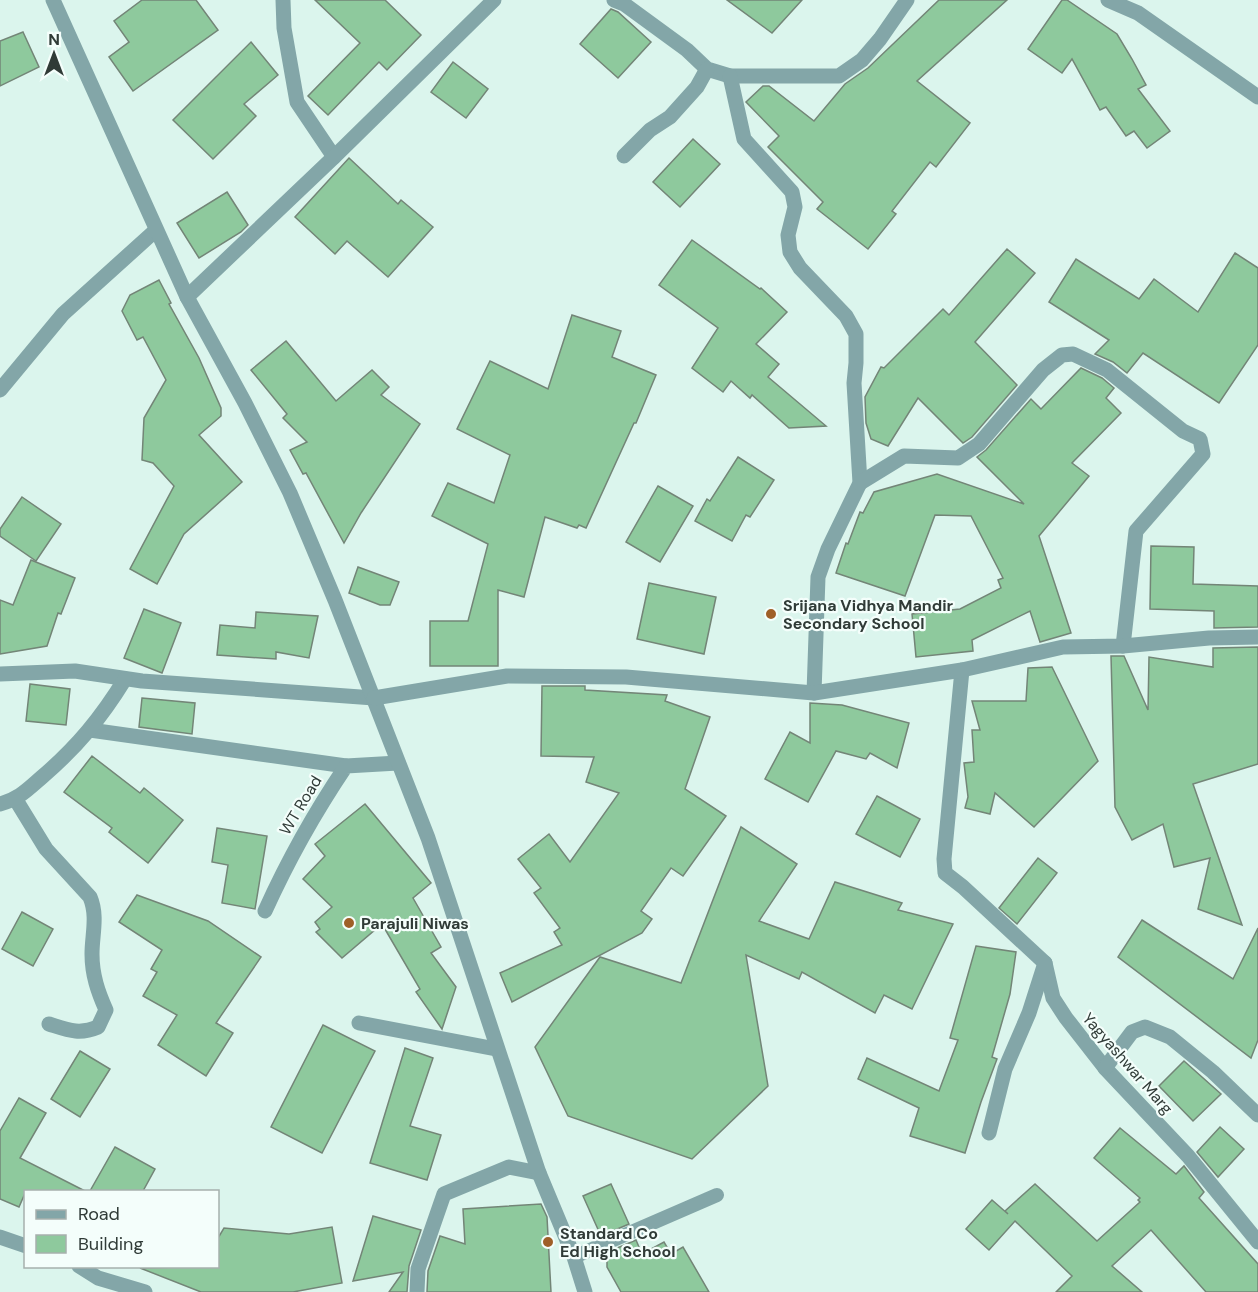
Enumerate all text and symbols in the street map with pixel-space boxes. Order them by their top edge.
north arrow [24,24,84,84]
text: N [48,29,60,50]
place label: Srijana Vidhya Mandir Secondary School [783,595,954,634]
marker: Srijana Vidhya Mandir Secondary School [764,607,778,621]
street label: WT Road [274,772,326,839]
place label: Parajuli Niwas [361,913,469,934]
marker: Parajuli Niwas [342,916,356,930]
street label: Yagyashwar Marg [1078,1008,1177,1118]
legend [24,1190,219,1268]
text: Road [78,1202,120,1226]
place label: Standard Co Ed High School [560,1223,676,1262]
text: Building [78,1232,143,1256]
marker: Standard Co Ed High School [541,1235,555,1249]

